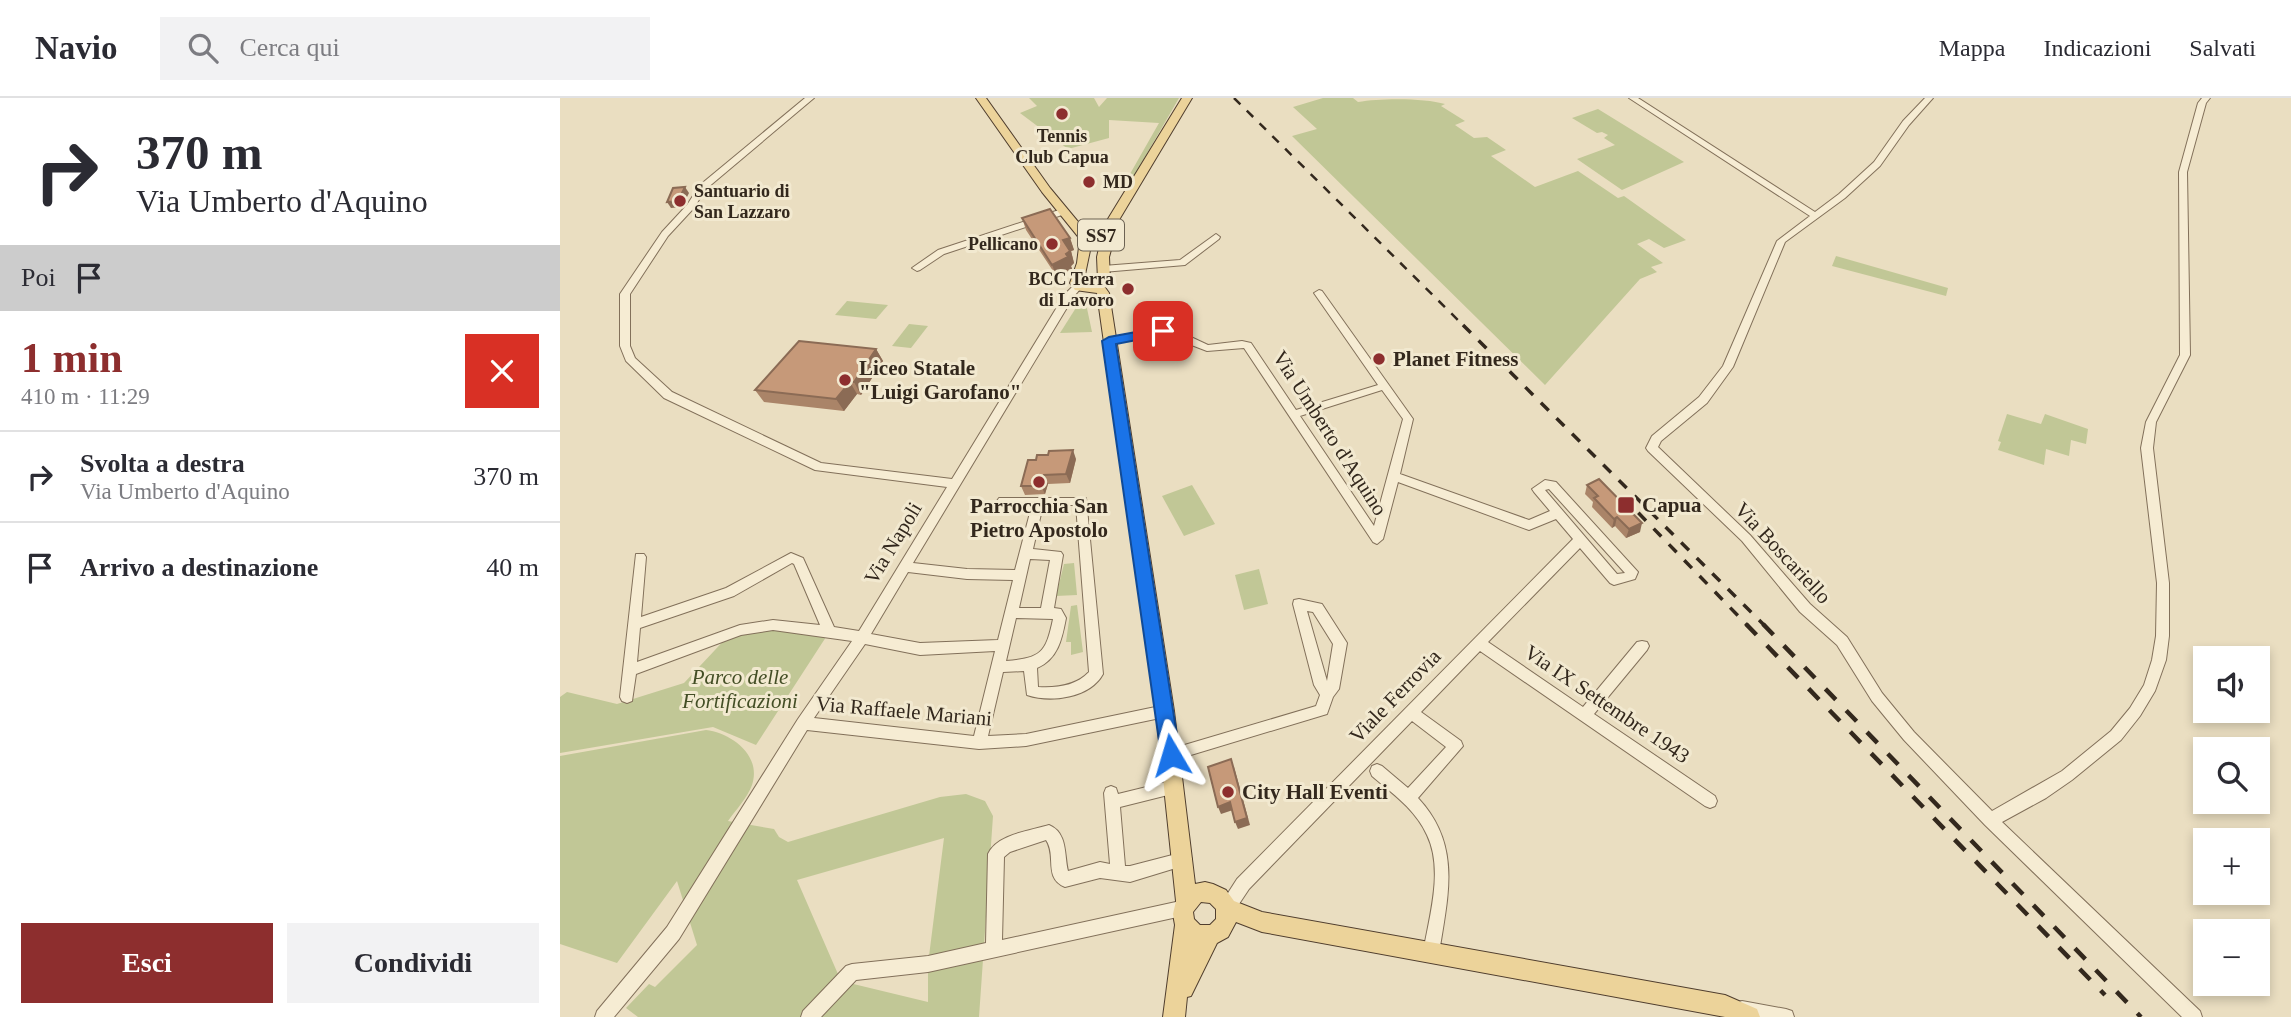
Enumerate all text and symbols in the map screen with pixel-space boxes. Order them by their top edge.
search box [160,17,650,80]
icon: search [184,29,222,67]
text: Navio [35,30,118,66]
text: Cerca qui [240,33,340,62]
text: Mappa [1939,35,2005,61]
text: Indicazioni [2043,35,2151,61]
text: Salvati [2189,35,2256,61]
marker: Tennis Club Capua [1054,106,1070,122]
text: 370 m [136,125,263,180]
icon: right [21,126,112,217]
place label: Tennis Club Capua [1015,126,1109,167]
place label: MD [1103,172,1133,192]
marker: MD [1081,174,1097,190]
place label: Santuario di San Lazzaro [694,181,790,222]
text: Via Umberto d'Aquino [136,183,428,219]
marker: Santuario di San Lazzaro [672,193,688,209]
road number: SS7 [1078,220,1124,251]
place label: Pellicano [968,234,1038,254]
marker: Pellicano [1044,236,1060,252]
icon: arrive [70,259,108,297]
text: Poi [21,263,56,292]
place label: BCC Terra di Lavoro [1029,269,1114,310]
marker: BCC Terra di Lavoro [1120,281,1136,297]
pin [1133,301,1193,361]
icon: arrive [1144,312,1182,350]
button: close [465,334,539,408]
text: 1 min [21,335,123,381]
street label: Via Umberto d'Aquino [1268,346,1392,520]
place label: Planet Fitness [1393,347,1518,371]
marker: Planet Fitness [1371,351,1387,367]
place label: Liceo Statale "Luigi Garofano" [859,356,1021,404]
marker: Liceo Statale "Luigi Garofano" [837,372,853,388]
text: 410 m · 11:29 [21,384,150,409]
text: Svolta a destra [80,449,245,478]
icon: right [21,458,59,496]
text: 370 m [473,462,539,491]
marker: Parrocchia San Pietro Apostolo [1031,474,1047,490]
text: Via Umberto d'Aquino [80,479,290,504]
place label: Capua [1642,493,1702,517]
place label: Parrocchia San Pietro Apostolo [970,494,1108,542]
marker: Capua [1616,495,1636,515]
street label: Via Napoli [859,497,927,588]
street label: Via Boscariello [1730,497,1836,609]
icon: arrive [21,549,59,587]
text: Arrivo a destinazione [80,553,318,582]
text: 40 m [486,553,539,582]
street label: Via IX Settembre 1943 [1520,640,1694,768]
street label: Viale Ferrovia [1344,644,1446,748]
map controls [2193,646,2270,996]
button: sound [2193,646,2270,723]
park label: Parco delle Fortificazioni [681,665,798,713]
street label: Via Raffaele Mariani [815,691,993,731]
position arrow [1134,718,1208,792]
button: search [2193,737,2270,814]
place label: City Hall Eventi [1242,780,1388,804]
marker: City Hall Eventi [1220,784,1236,800]
button: + [2193,828,2270,905]
button: − [2193,919,2270,996]
button: Esci [21,923,273,1003]
button: Condividi [287,923,539,1003]

